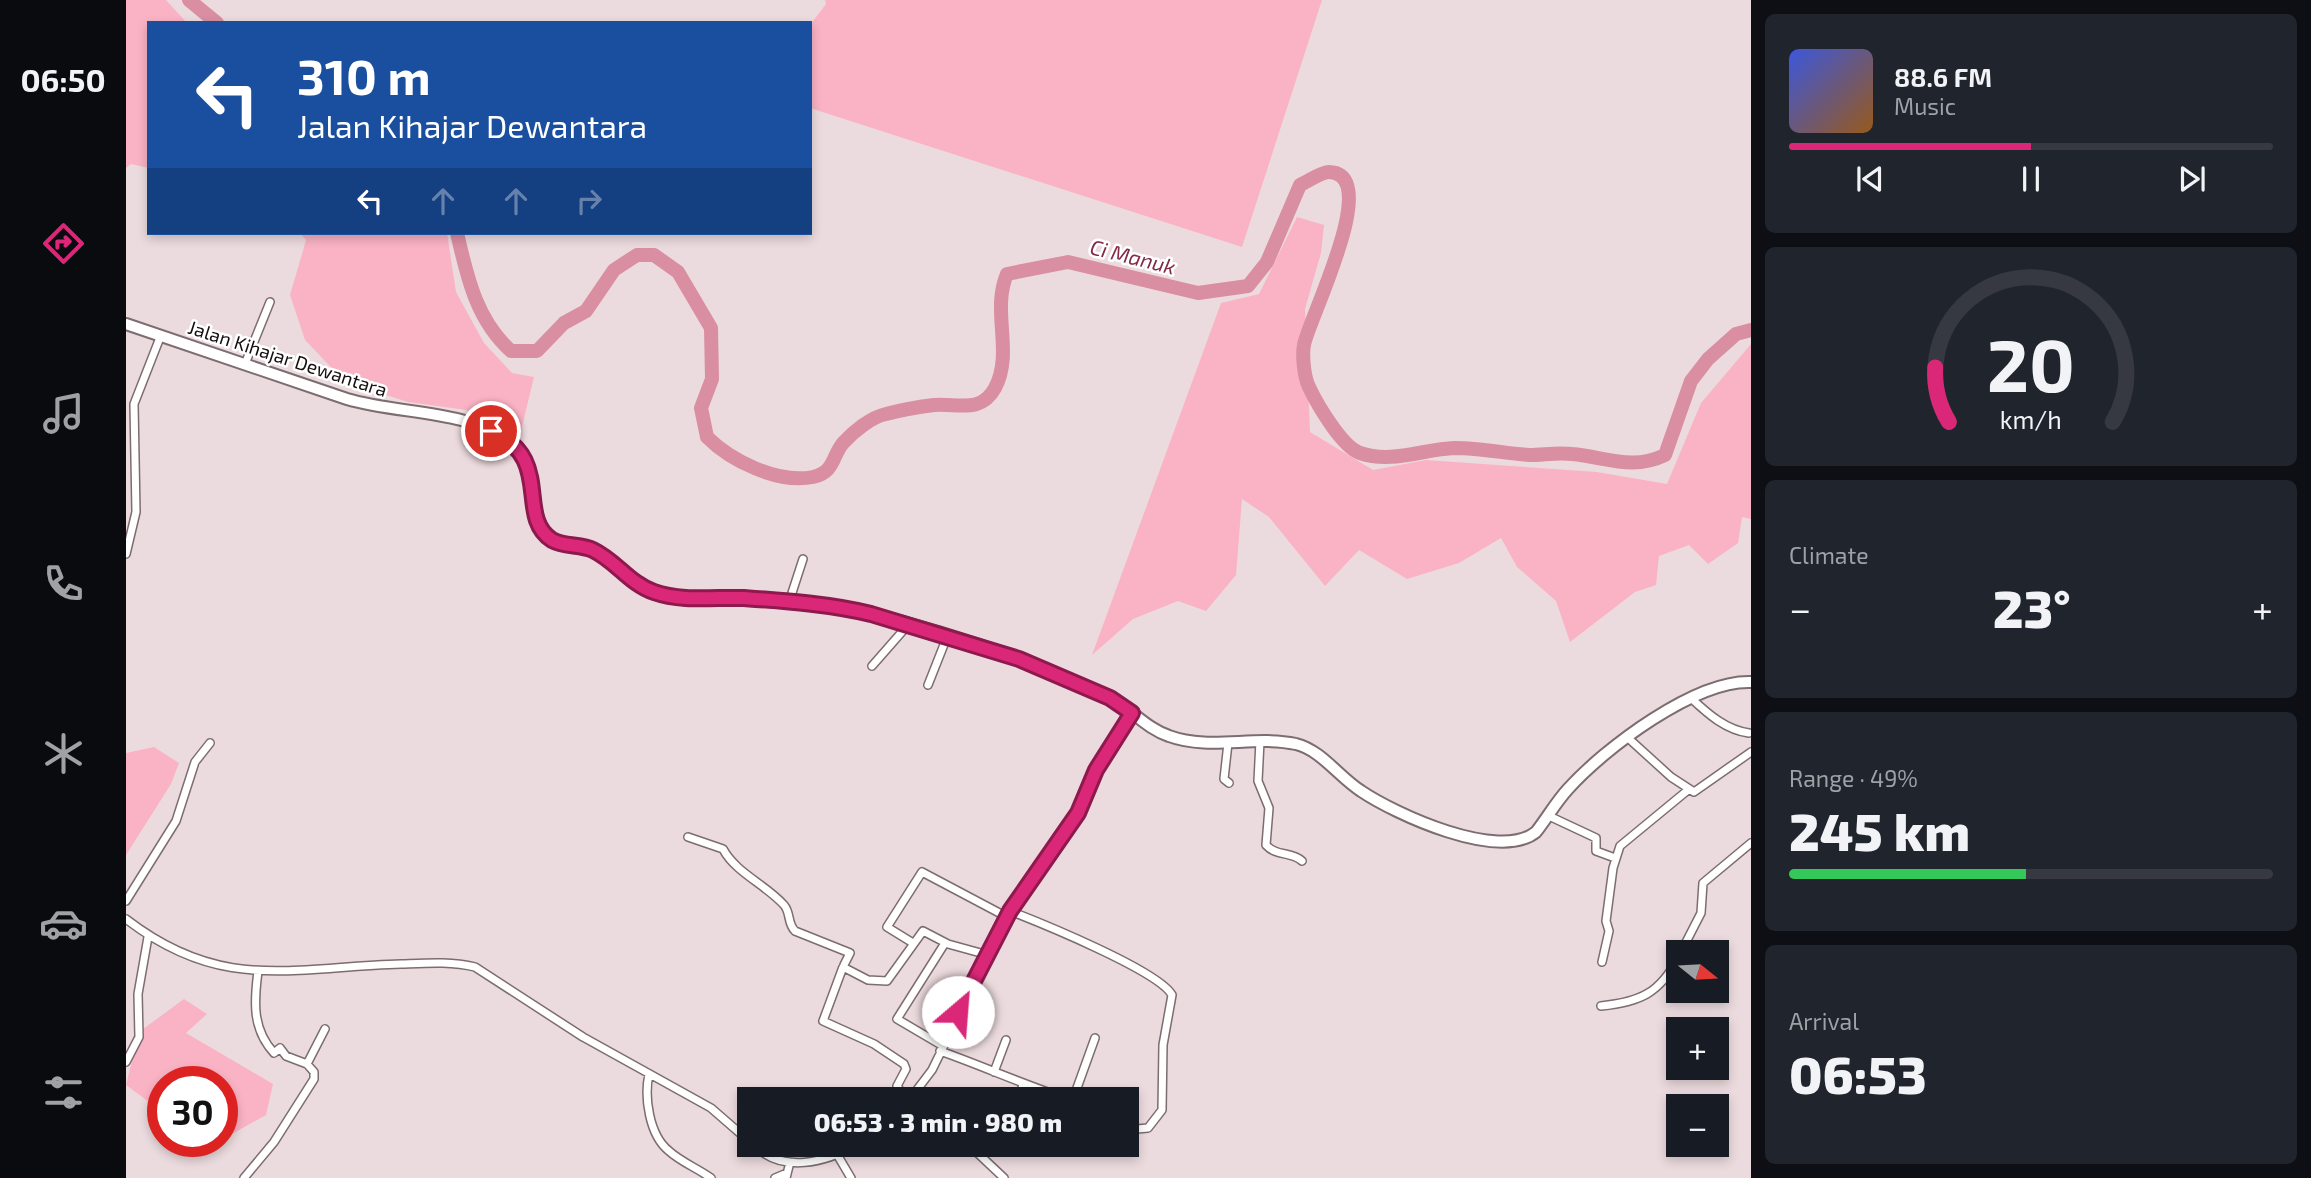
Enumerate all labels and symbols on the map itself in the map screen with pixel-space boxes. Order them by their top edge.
water label: Ci Manuk [1088,233,1178,279]
street label: Jalan Kihajar Dewantara [186,315,390,401]
pin [461,401,521,461]
north arrow [1666,940,1729,1003]
position arrow [921,975,995,1049]
speed limit sign: 30 [147,1066,238,1157]

